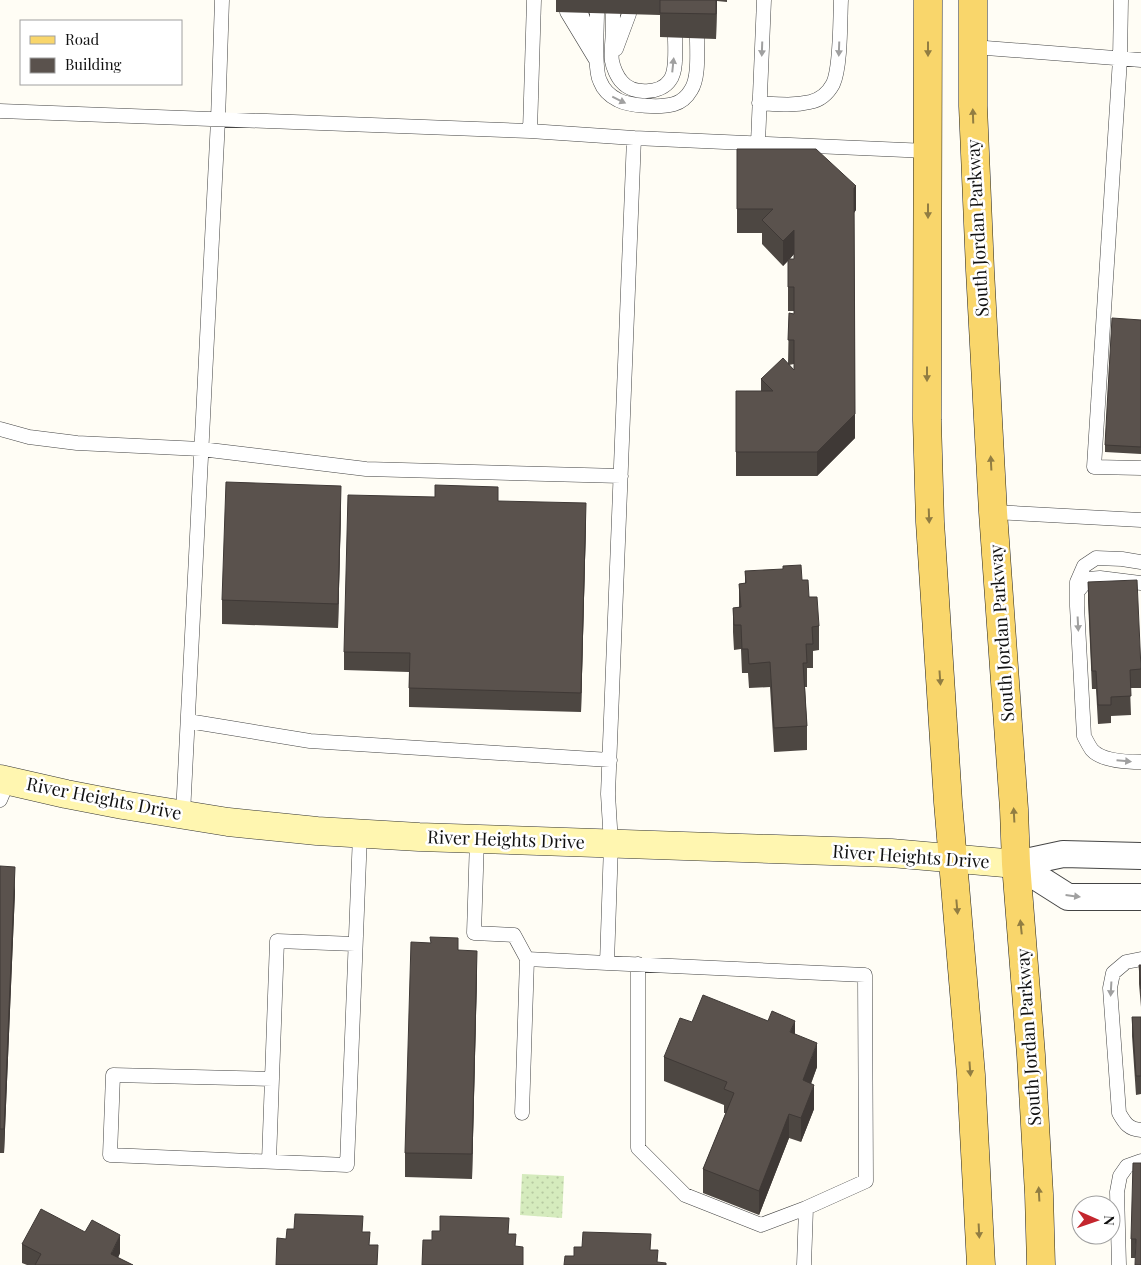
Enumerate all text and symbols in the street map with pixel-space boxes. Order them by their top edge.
legend [20,20,182,85]
text: Road [65,29,99,49]
one-way arrow [757,41,765,57]
one-way arrow [834,41,842,57]
one-way arrow [924,41,932,57]
text: Building [65,54,122,74]
one-way arrow [670,57,678,73]
one-way arrow [612,96,626,104]
one-way arrow [969,108,977,124]
street label: South Jordan Parkway [960,139,994,317]
one-way arrow [924,203,932,219]
one-way arrow [923,366,931,382]
one-way arrow [986,455,994,471]
one-way arrow [926,508,934,524]
street label: South Jordan Parkway [983,544,1019,723]
one-way arrow [1075,616,1083,632]
one-way arrow [937,670,945,686]
one-way arrow [1116,757,1132,765]
street label: River Heights Drive [25,771,184,825]
one-way arrow [1010,807,1018,823]
street label: River Heights Drive [427,824,585,854]
street label: River Heights Drive [832,839,990,873]
one-way arrow [1066,892,1082,900]
one-way arrow [954,899,962,915]
one-way arrow [1017,918,1025,934]
street label: South Jordan Parkway [1010,948,1046,1127]
one-way arrow [1107,982,1115,998]
one-way arrow [967,1061,975,1077]
one-way arrow [1035,1185,1043,1201]
north arrow [1071,1195,1121,1245]
text: N [1100,1215,1119,1226]
one-way arrow [976,1224,984,1240]

